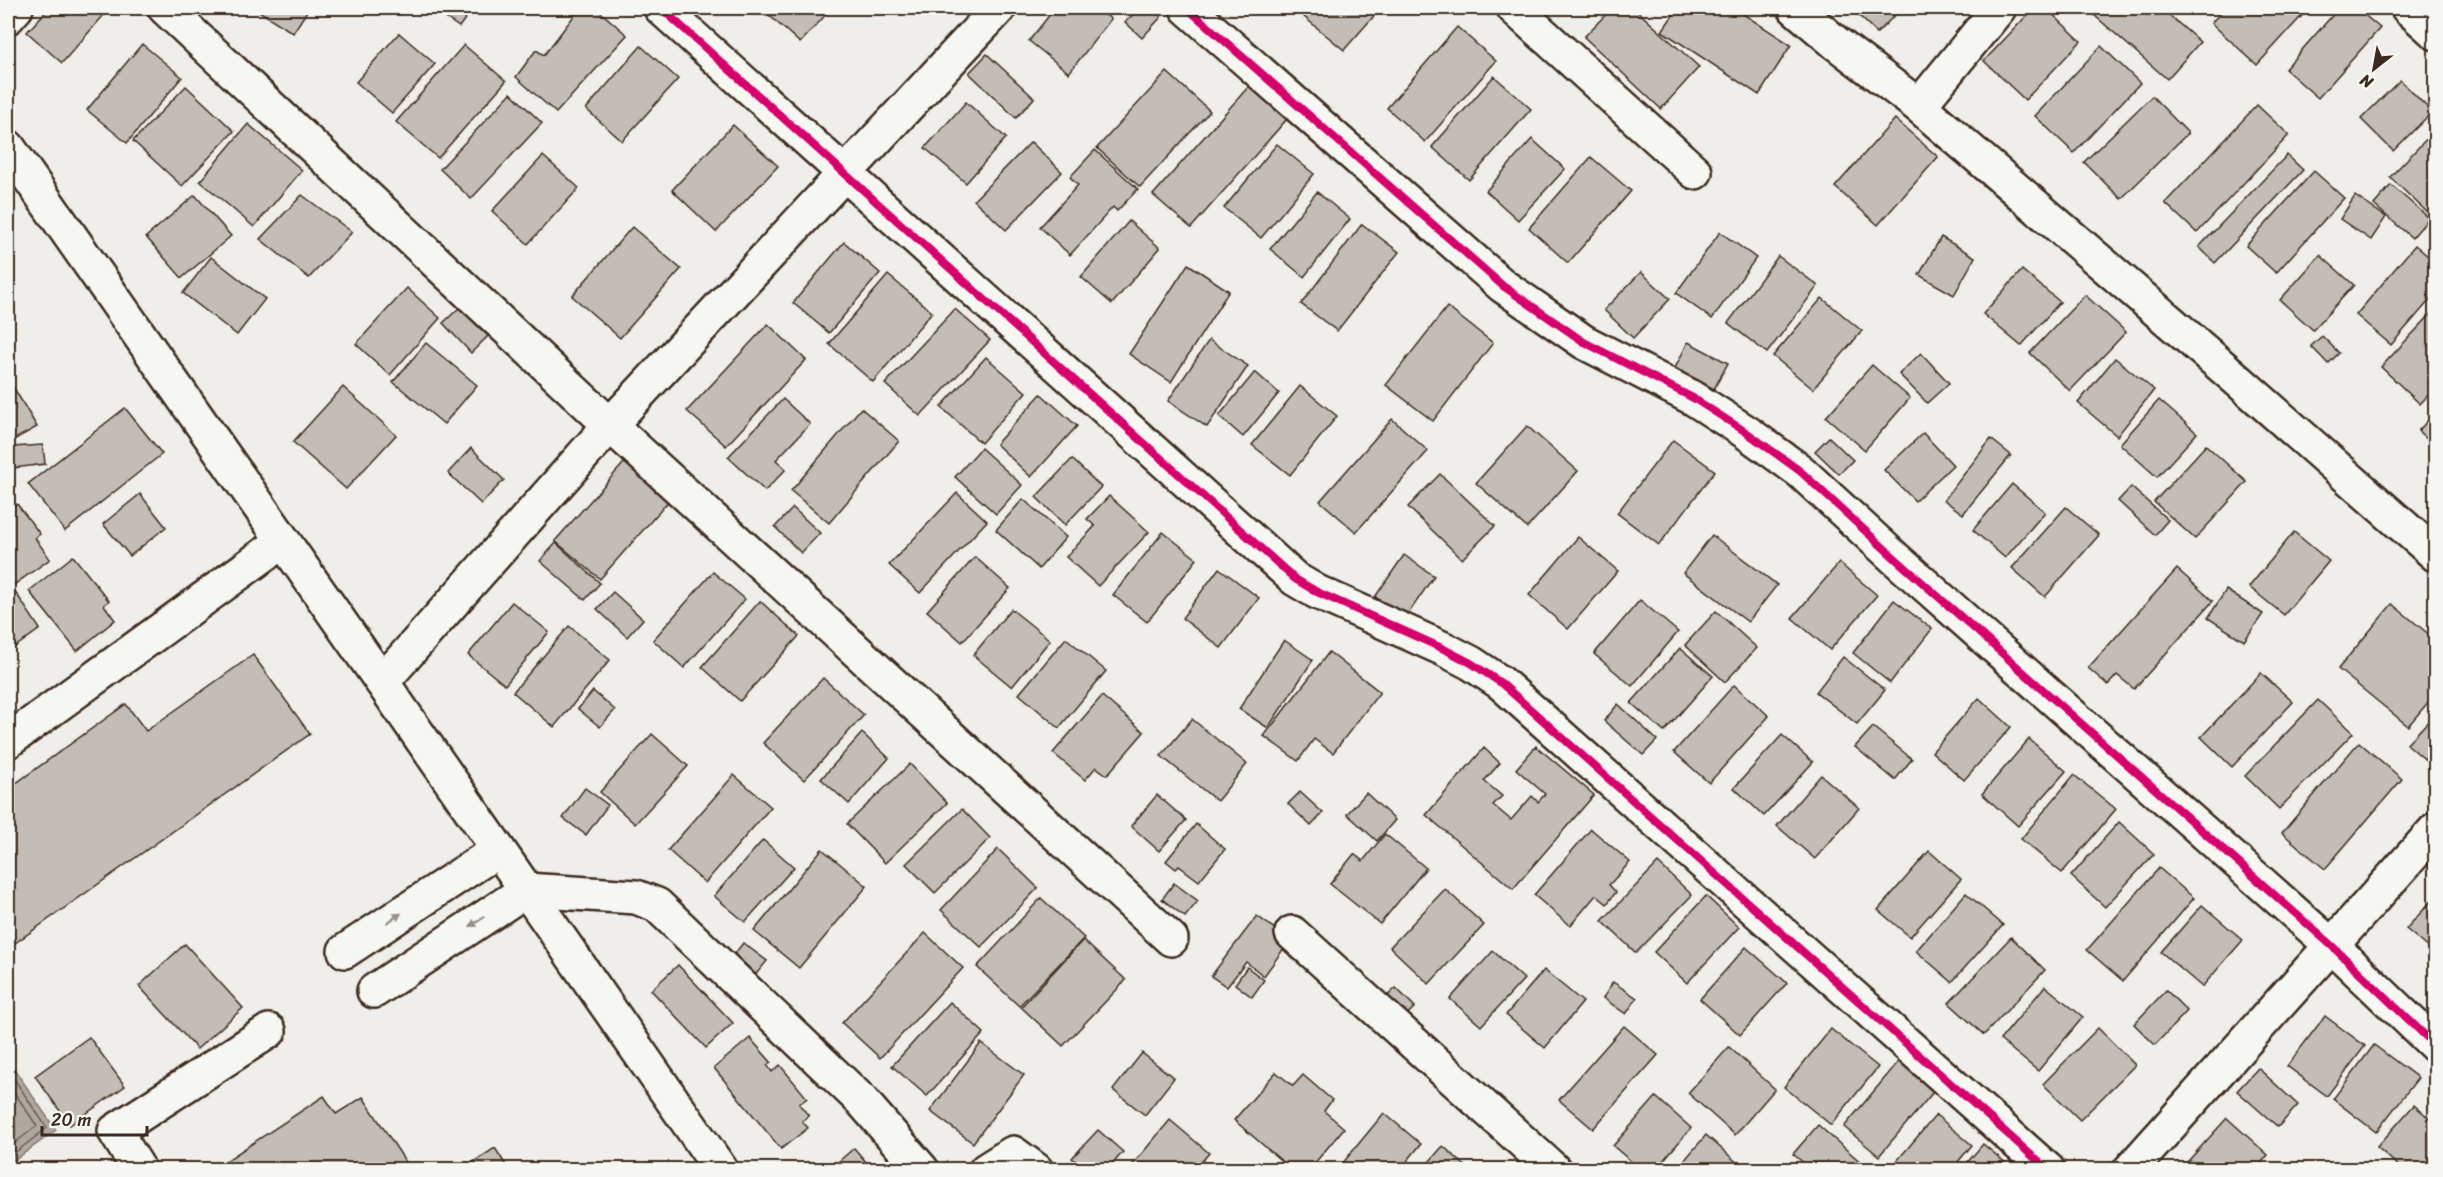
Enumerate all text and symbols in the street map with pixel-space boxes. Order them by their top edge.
north arrow [2344,39,2404,99]
text: N [2354,66,2380,97]
one-way arrow [386,913,403,924]
one-way arrow [469,917,485,928]
scale bar [42,1099,147,1137]
text: 20 m [51,1104,91,1136]

